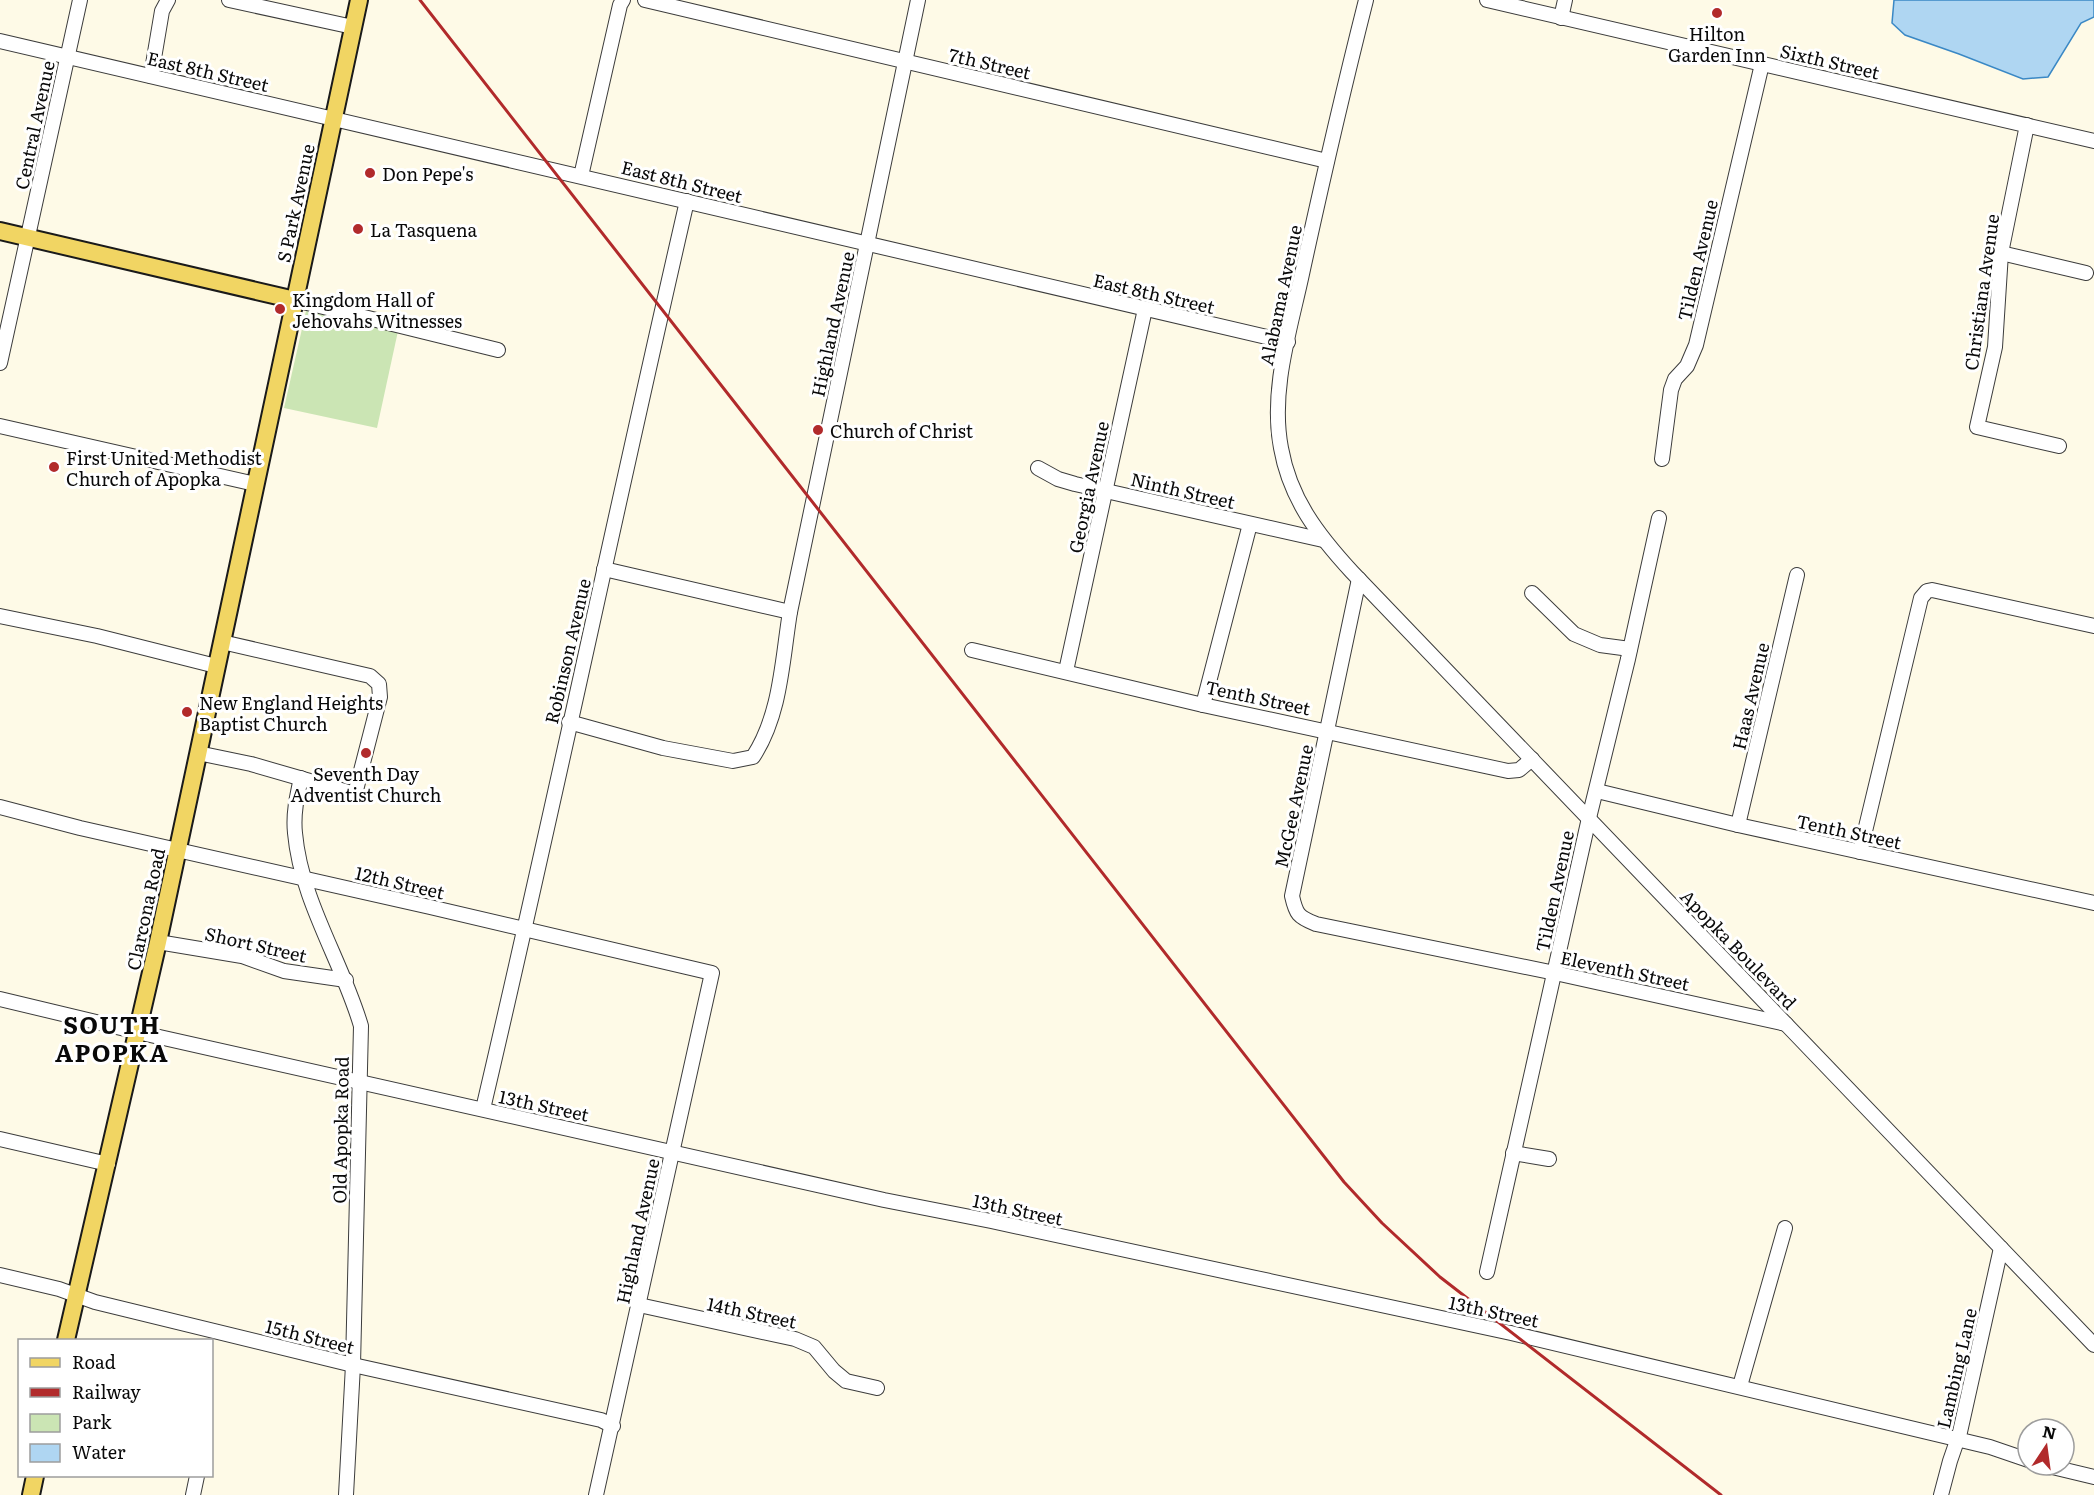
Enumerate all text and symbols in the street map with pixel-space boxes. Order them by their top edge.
marker: Hilton Garden Inn [1710,6,1724,20]
place label: Hilton Garden Inn [1668,20,1766,68]
street label: Sixth Street [1778,36,1883,86]
street label: 7th Street [946,40,1034,86]
street label: East 8th Street [145,44,272,98]
street label: Central Avenue [7,58,61,192]
street label: S Park Avenue [269,141,321,265]
street label: East 8th Street [619,153,746,209]
place label: Don Pepe's [382,160,473,187]
marker: Don Pepe's [363,166,377,180]
street label: Tilden Avenue [1670,197,1724,323]
street label: Christiana Avenue [1957,212,2005,372]
place label: La Tasquena [370,216,478,243]
marker: La Tasquena [351,222,365,236]
street label: Alabama Avenue [1252,222,1308,368]
street label: Highland Avenue [803,249,861,399]
street label: East 8th Street [1091,266,1218,320]
place label: Kingdom Hall of Jehovahs Witnesses [292,286,462,334]
marker: Kingdom Hall of Jehovahs Witnesses [273,302,287,316]
place label: Church of Christ [830,417,974,444]
street label: Georgia Avenue [1061,419,1115,555]
marker: Church of Christ [811,423,825,437]
place label: First United Methodist Church of Apopka [66,444,262,492]
marker: First United Methodist Church of Apopka [47,460,61,474]
street label: Ninth Street [1128,465,1238,515]
street label: Robinson Avenue [537,576,597,726]
street label: Haas Avenue [1725,640,1775,752]
street label: Tenth Street [1203,673,1314,721]
place label: New England Heights Baptist Church [199,689,383,737]
marker: New England Heights Baptist Church [180,705,194,719]
street label: McGee Avenue [1267,742,1319,870]
marker: Seventh Day Adventist Church [359,746,373,760]
place label: Seventh Day Adventist Church [291,760,441,808]
street label: Tenth Street [1794,807,1905,855]
street label: Tilden Avenue [1528,828,1580,954]
street label: Clarcona Road [119,845,171,973]
street label: 12th Street [353,859,448,906]
street label: Apopka Boulevard [1675,883,1803,1015]
street label: Short Street [202,919,310,969]
street label: Eleventh Street [1558,943,1693,997]
district label: SOUTH APOPKA [55,1006,169,1069]
street label: Old Apopka Road [325,1056,355,1204]
street label: 13th Street [497,1082,592,1128]
street label: Highland Avenue [608,1156,666,1306]
street label: 13th Street [971,1186,1066,1232]
street label: 13th Street [1447,1288,1542,1334]
street label: 14th Street [705,1289,800,1335]
street label: Lambing Lane [1929,1305,1983,1431]
street label: 15th Street [263,1312,358,1360]
legend [18,1339,213,1477]
text: Road [72,1348,116,1375]
text: Railway [72,1378,141,1405]
text: Park [72,1408,113,1435]
north arrow [2016,1417,2076,1477]
text: N [2040,1418,2059,1445]
text: Water [72,1438,126,1465]

